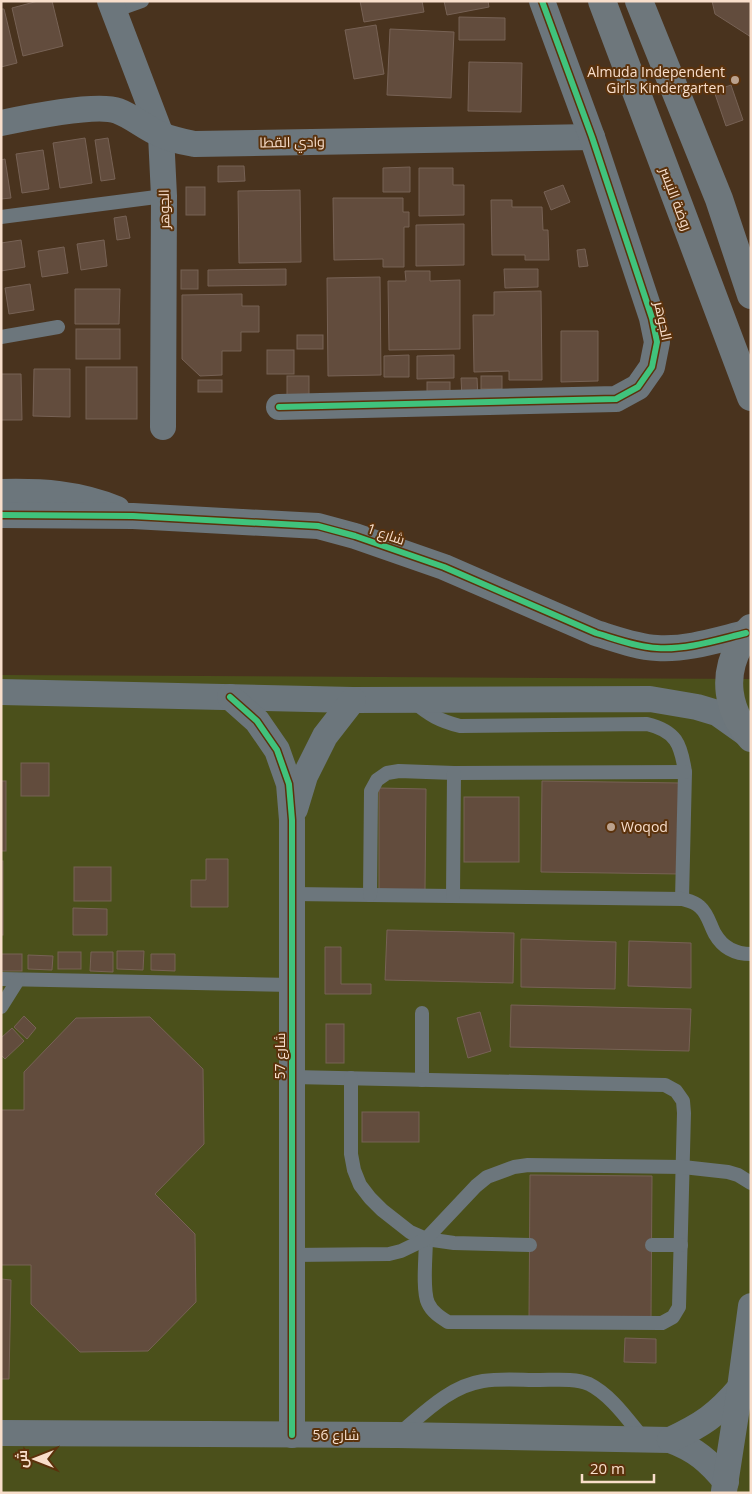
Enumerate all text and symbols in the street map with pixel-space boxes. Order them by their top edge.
place label: Almuda Independent Girls Kindergarten [587,62,725,97]
marker: Almuda Independent Girls Kindergarten [729,74,741,86]
street label: وادي القطا [259,131,325,155]
street label: روضة النيسر [655,163,697,233]
street label: الجوهر [154,189,173,230]
street label: الجوهر [650,299,677,342]
street label: شارع 1 [365,518,408,549]
place label: Woqod [621,817,668,836]
marker: Woqod [605,821,617,833]
street label: شارع 57 [270,1033,289,1079]
street label: شارع 56 [313,1425,359,1444]
north arrow [10,1434,60,1484]
text: ش [12,1450,31,1468]
scale bar [582,1452,654,1484]
text: 20 m [590,1458,625,1478]

